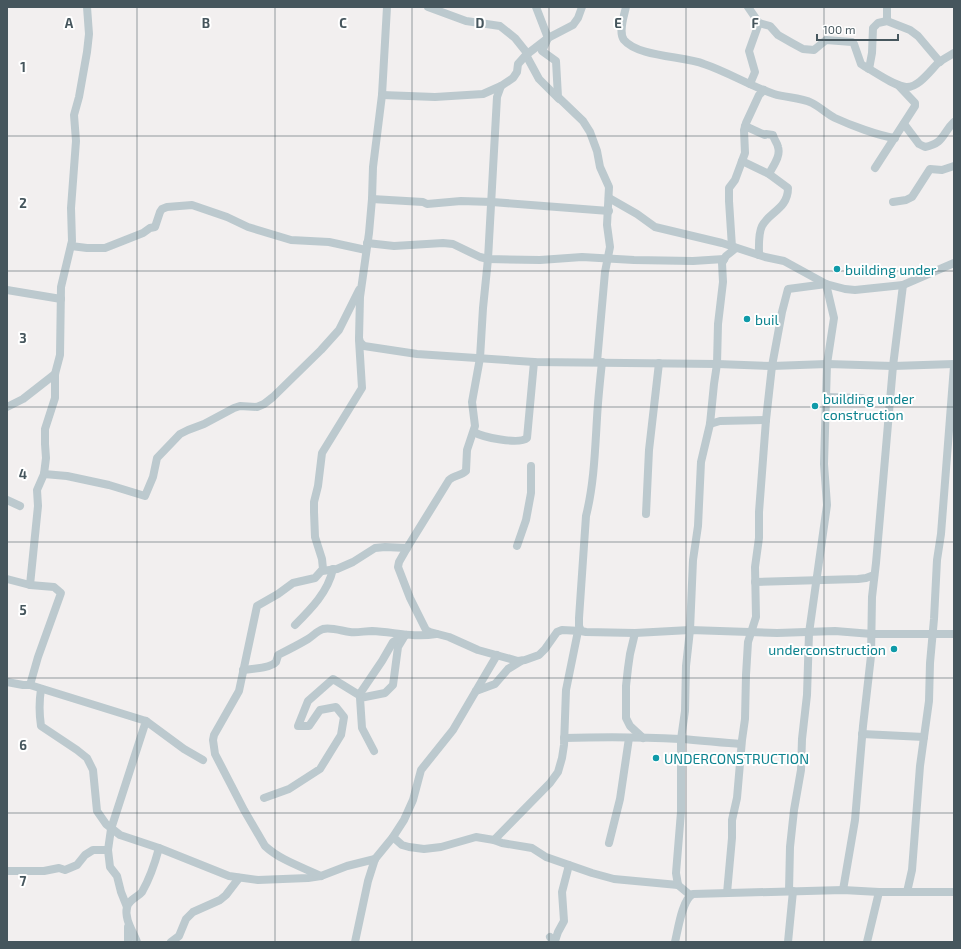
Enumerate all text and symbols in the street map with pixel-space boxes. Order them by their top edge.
text: A [65,15,74,31]
text: B [202,15,210,31]
text: C [339,15,347,31]
text: D [476,15,485,31]
text: E [614,15,622,31]
text: F [751,15,759,31]
scale bar [817,16,898,42]
text: 100 m [823,22,855,36]
text: 1 [20,59,26,75]
text: 2 [19,195,27,211]
place label: building under [845,261,937,278]
marker: building under [832,264,842,274]
place label: buil [755,311,779,328]
marker: buil [742,314,752,324]
text: 3 [19,330,27,346]
place label: building under construction [823,390,915,423]
marker: building under construction [810,401,820,411]
text: 4 [19,466,27,482]
text: 5 [19,602,27,618]
place label: underconstruction [768,641,886,658]
marker: underconstruction [889,644,899,654]
text: 6 [19,737,27,753]
place label: UNDERCONSTRUCTION [664,750,809,767]
marker: UNDERCONSTRUCTION [651,753,661,763]
text: 7 [20,873,27,889]

